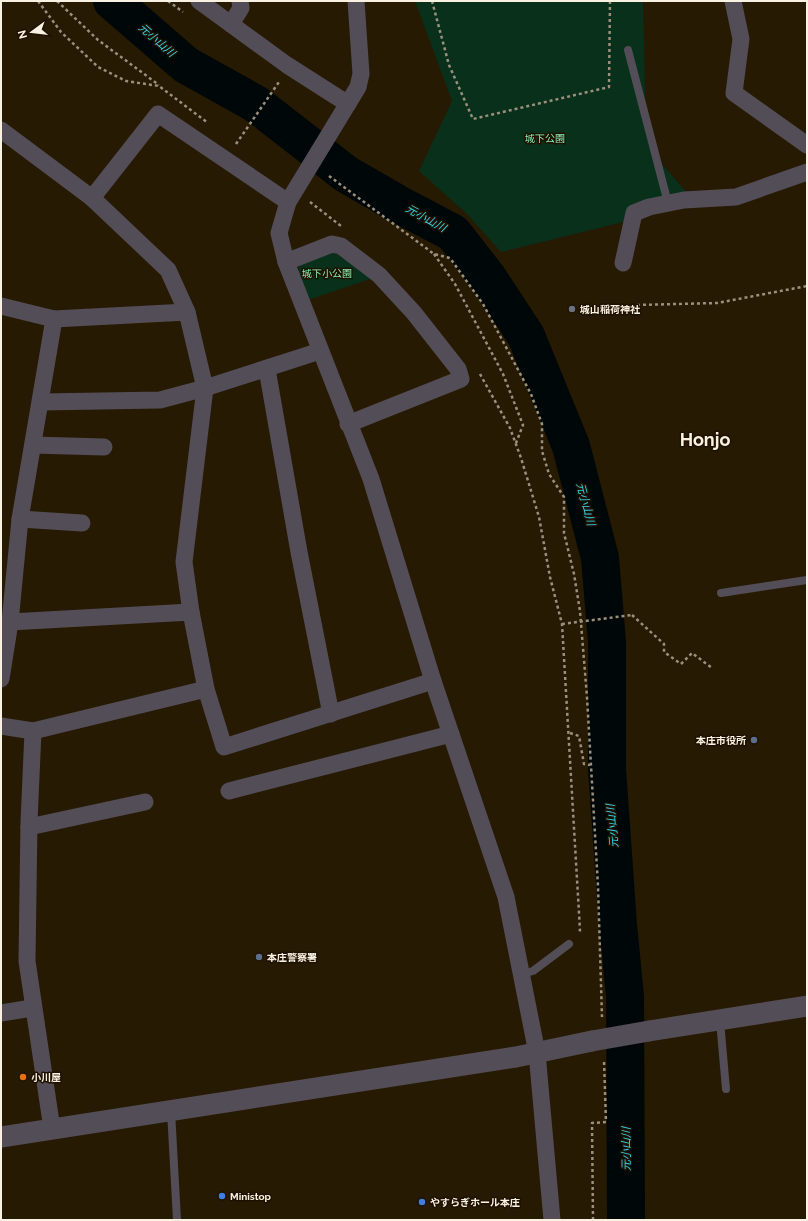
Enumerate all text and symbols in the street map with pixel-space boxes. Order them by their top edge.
north arrow [12,12,52,52]
water label: 元小山川 [136,21,178,60]
text: N [15,29,30,40]
park label: 城下公園 [525,133,565,144]
water label: 元小山川 [403,202,449,235]
park label: 城下小公園 [302,268,352,279]
marker: 城山稲荷神社 [567,304,577,314]
place label: 城山稲荷神社 [580,304,641,315]
district label: Honjo [680,429,730,450]
water label: 元小山川 [574,481,598,528]
place label: 本庄市役所 [695,735,746,746]
marker: 本庄市役所 [749,735,759,745]
water label: 元小山川 [604,802,621,848]
marker: 本庄警察署 [254,952,264,962]
place label: 本庄警察署 [266,952,317,963]
marker: 小川屋 [18,1072,28,1082]
place label: 小川屋 [31,1072,61,1083]
water label: 元小山川 [620,1126,633,1171]
marker: Ministop [217,1191,227,1201]
place label: Ministop [230,1191,272,1202]
marker: やすらぎホール本庄 [417,1197,427,1207]
place label: やすらぎホール本庄 [430,1197,520,1208]

